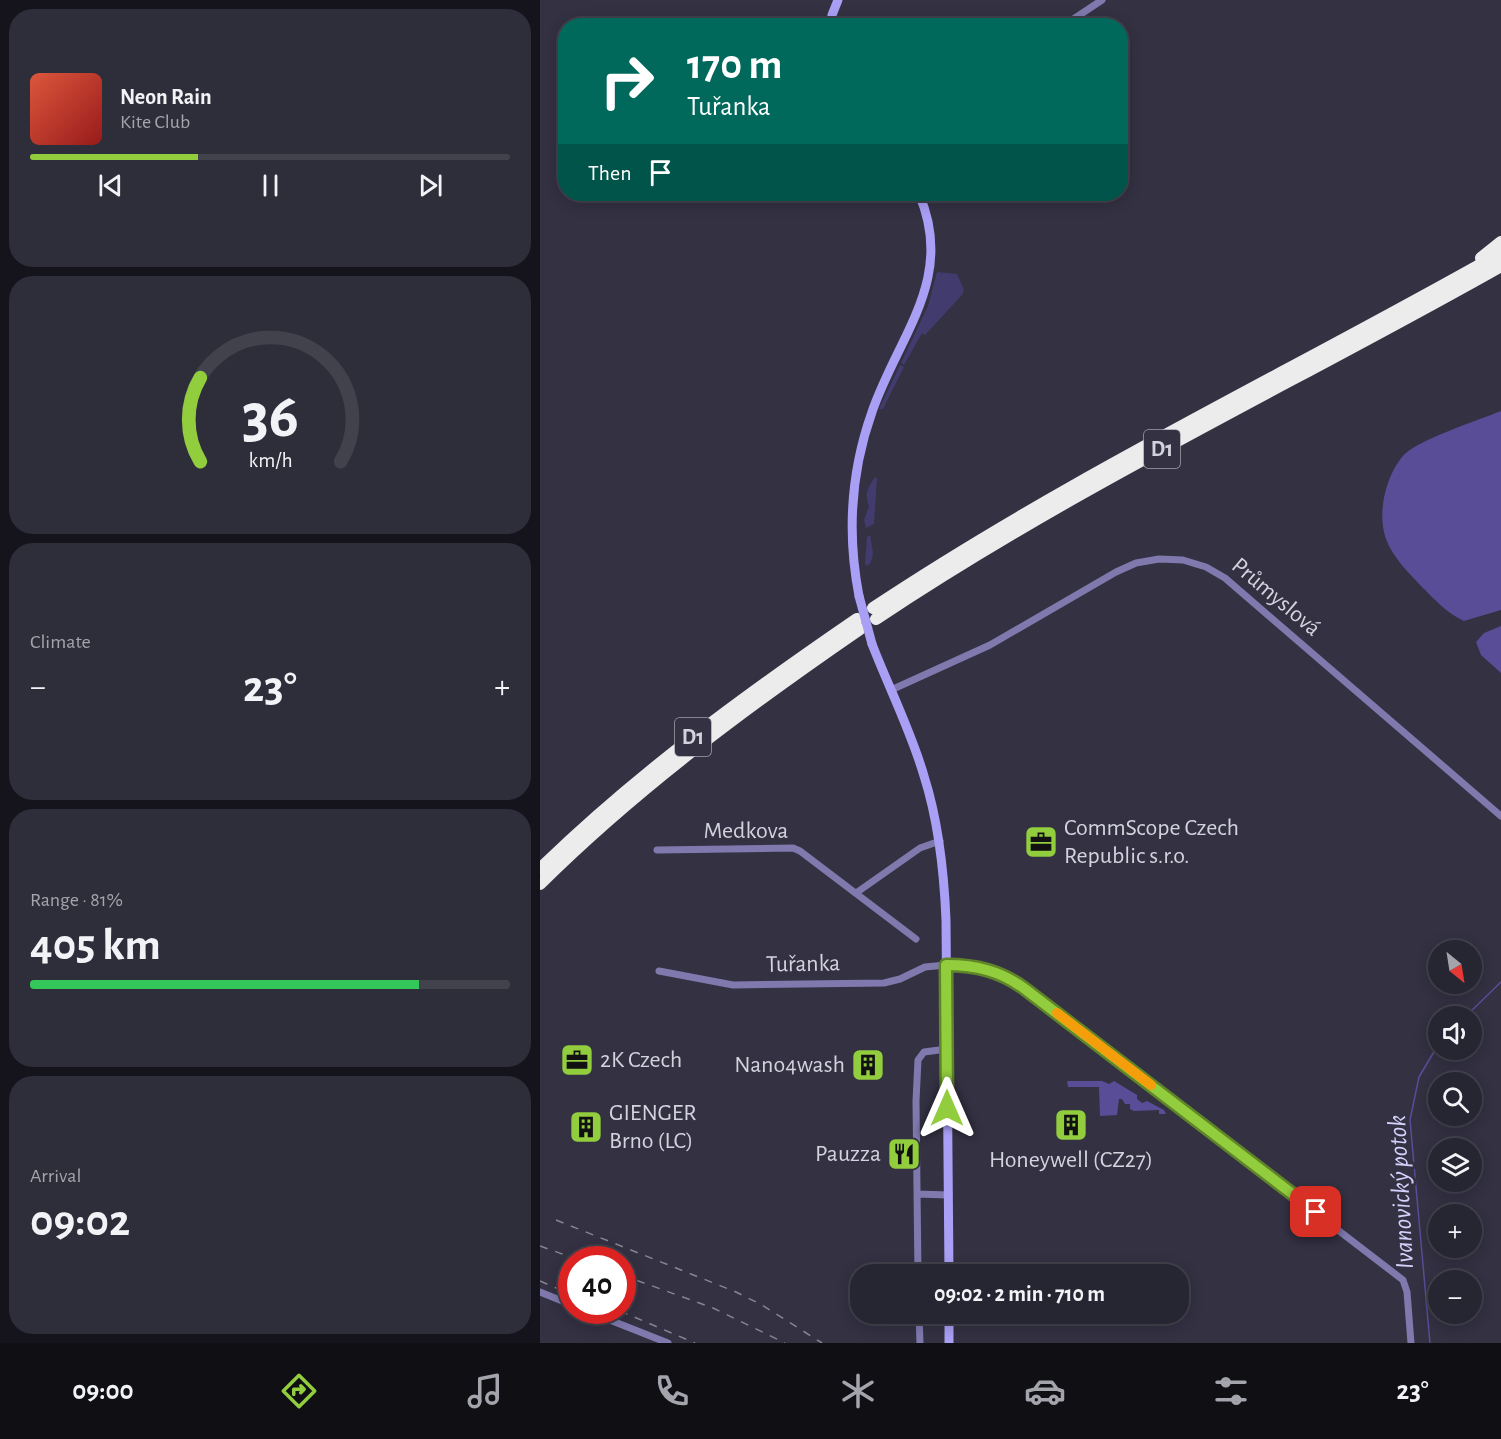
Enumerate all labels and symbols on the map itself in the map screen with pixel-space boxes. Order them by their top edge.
road number: D1 [1144,430,1180,468]
street label: Průmyslová [1227,553,1325,641]
road number: D1 [675,718,711,756]
place label: CommScope Czech Republic s.r.o. [1064,816,1239,868]
street label: Medkova [704,819,788,843]
office icon: CommScope Czech Republic s.r.o. [1023,824,1059,860]
north arrow [1428,940,1482,994]
street label: Tuřanka [766,951,840,977]
office icon: 2K Czech [559,1042,595,1078]
building icon: Nano4wash [850,1047,886,1083]
place label: 2K Czech [600,1048,682,1072]
place label: Nano4wash [734,1053,845,1077]
position arrow [915,1076,979,1140]
place label: GIENGER Brno (LC) [609,1101,697,1153]
building icon: Honeywell (CZ27) [1053,1107,1089,1143]
building icon: GIENGER Brno (LC) [568,1109,604,1145]
water label: Ivanovický potok [1384,1114,1418,1270]
restaurant icon: Pauzza [886,1136,922,1172]
place label: Pauzza [815,1142,881,1166]
place label: Honeywell (CZ27) [989,1148,1153,1172]
pin [1290,1186,1341,1237]
speed limit sign: 40 [558,1246,636,1324]

